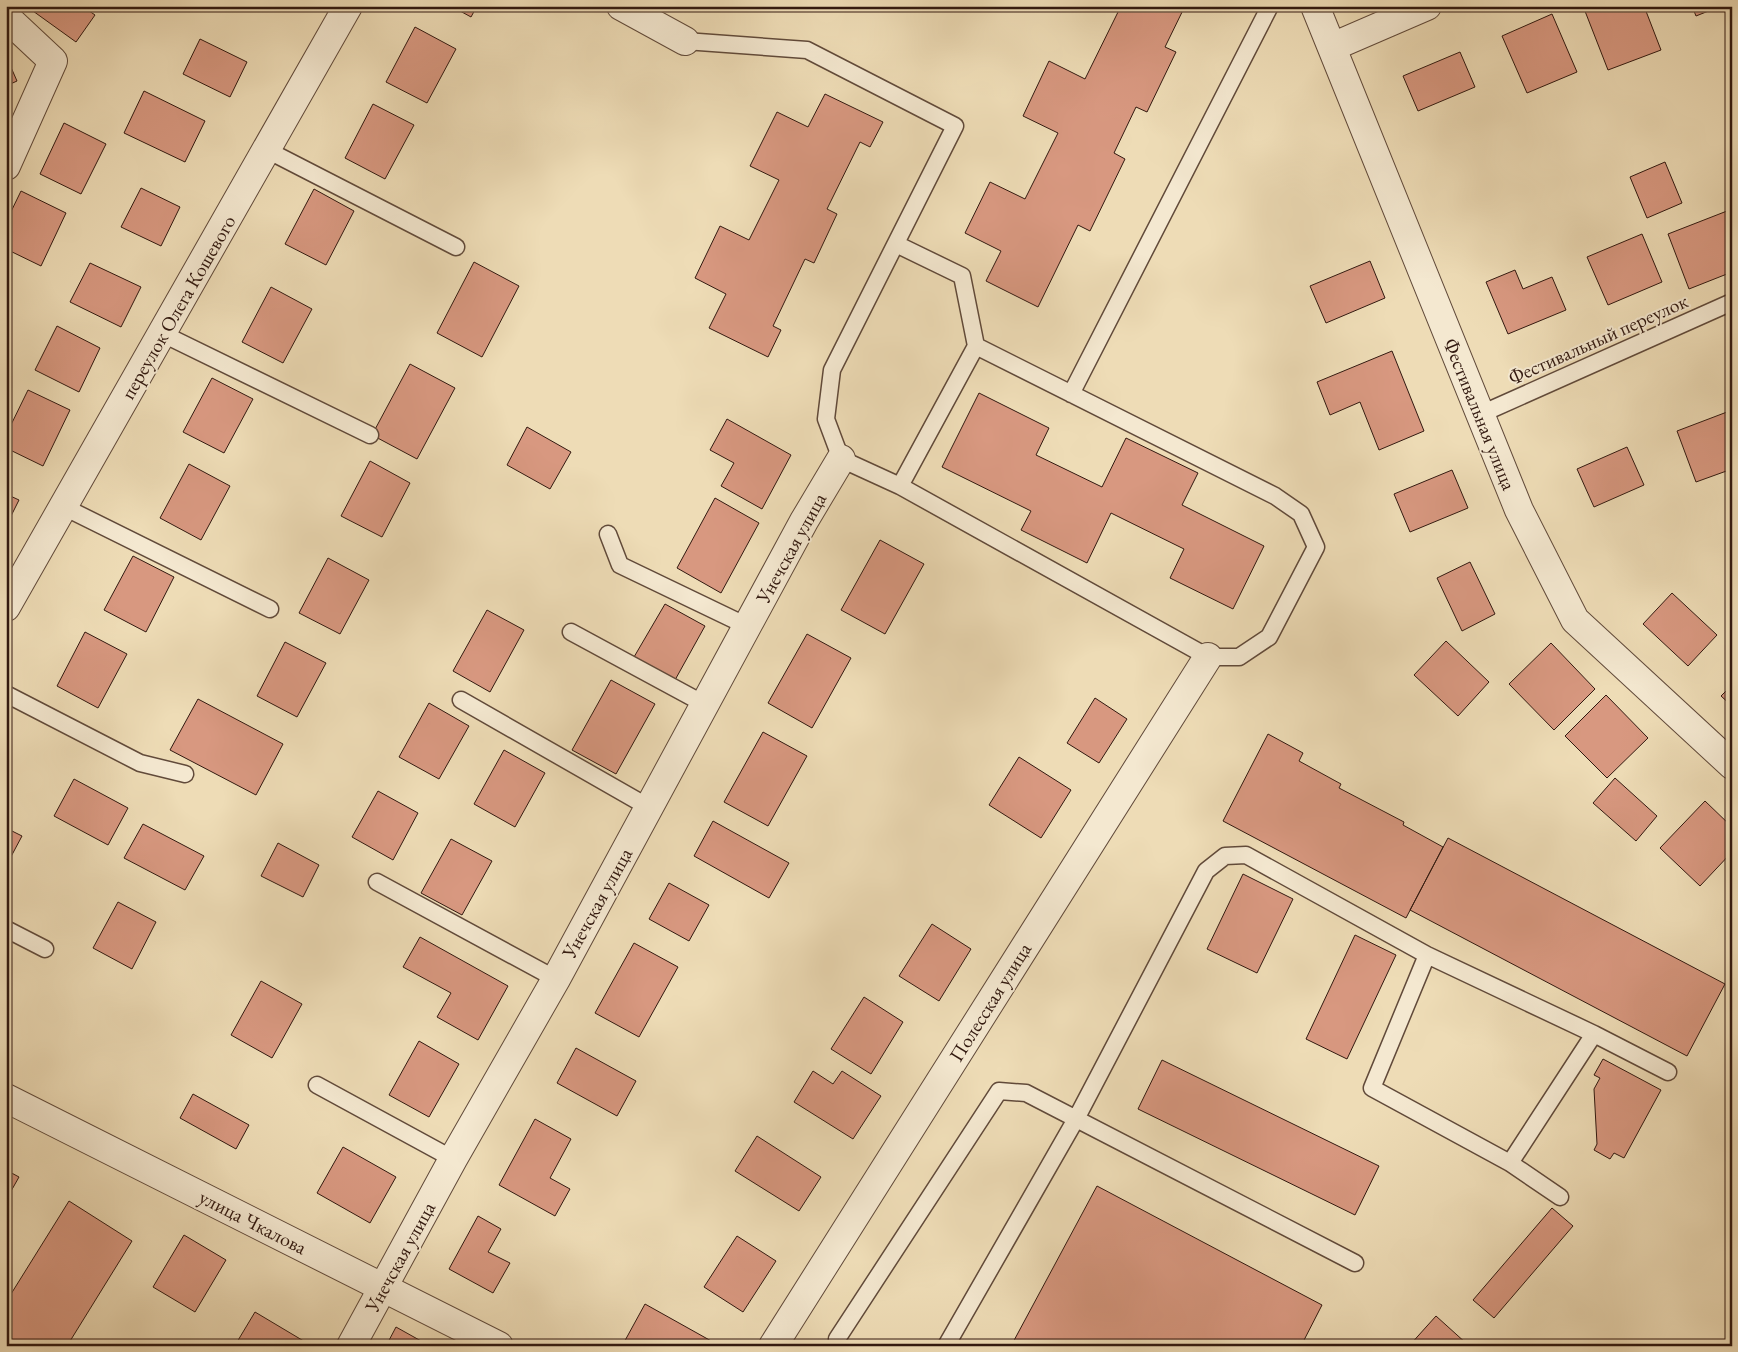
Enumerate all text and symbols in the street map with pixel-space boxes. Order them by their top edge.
street label: переулок Олега Кошевого [115,210,241,404]
street label: Фестивальный переулок [1504,287,1692,390]
street label: Фестивальная улица [1438,334,1522,494]
street label: Унечская улица [749,488,832,609]
street label: Унечская улица [555,843,638,964]
street label: Полесская улица [943,938,1037,1066]
street label: улица Чкалова [195,1184,311,1260]
street label: Унечская улица [358,1197,441,1318]

